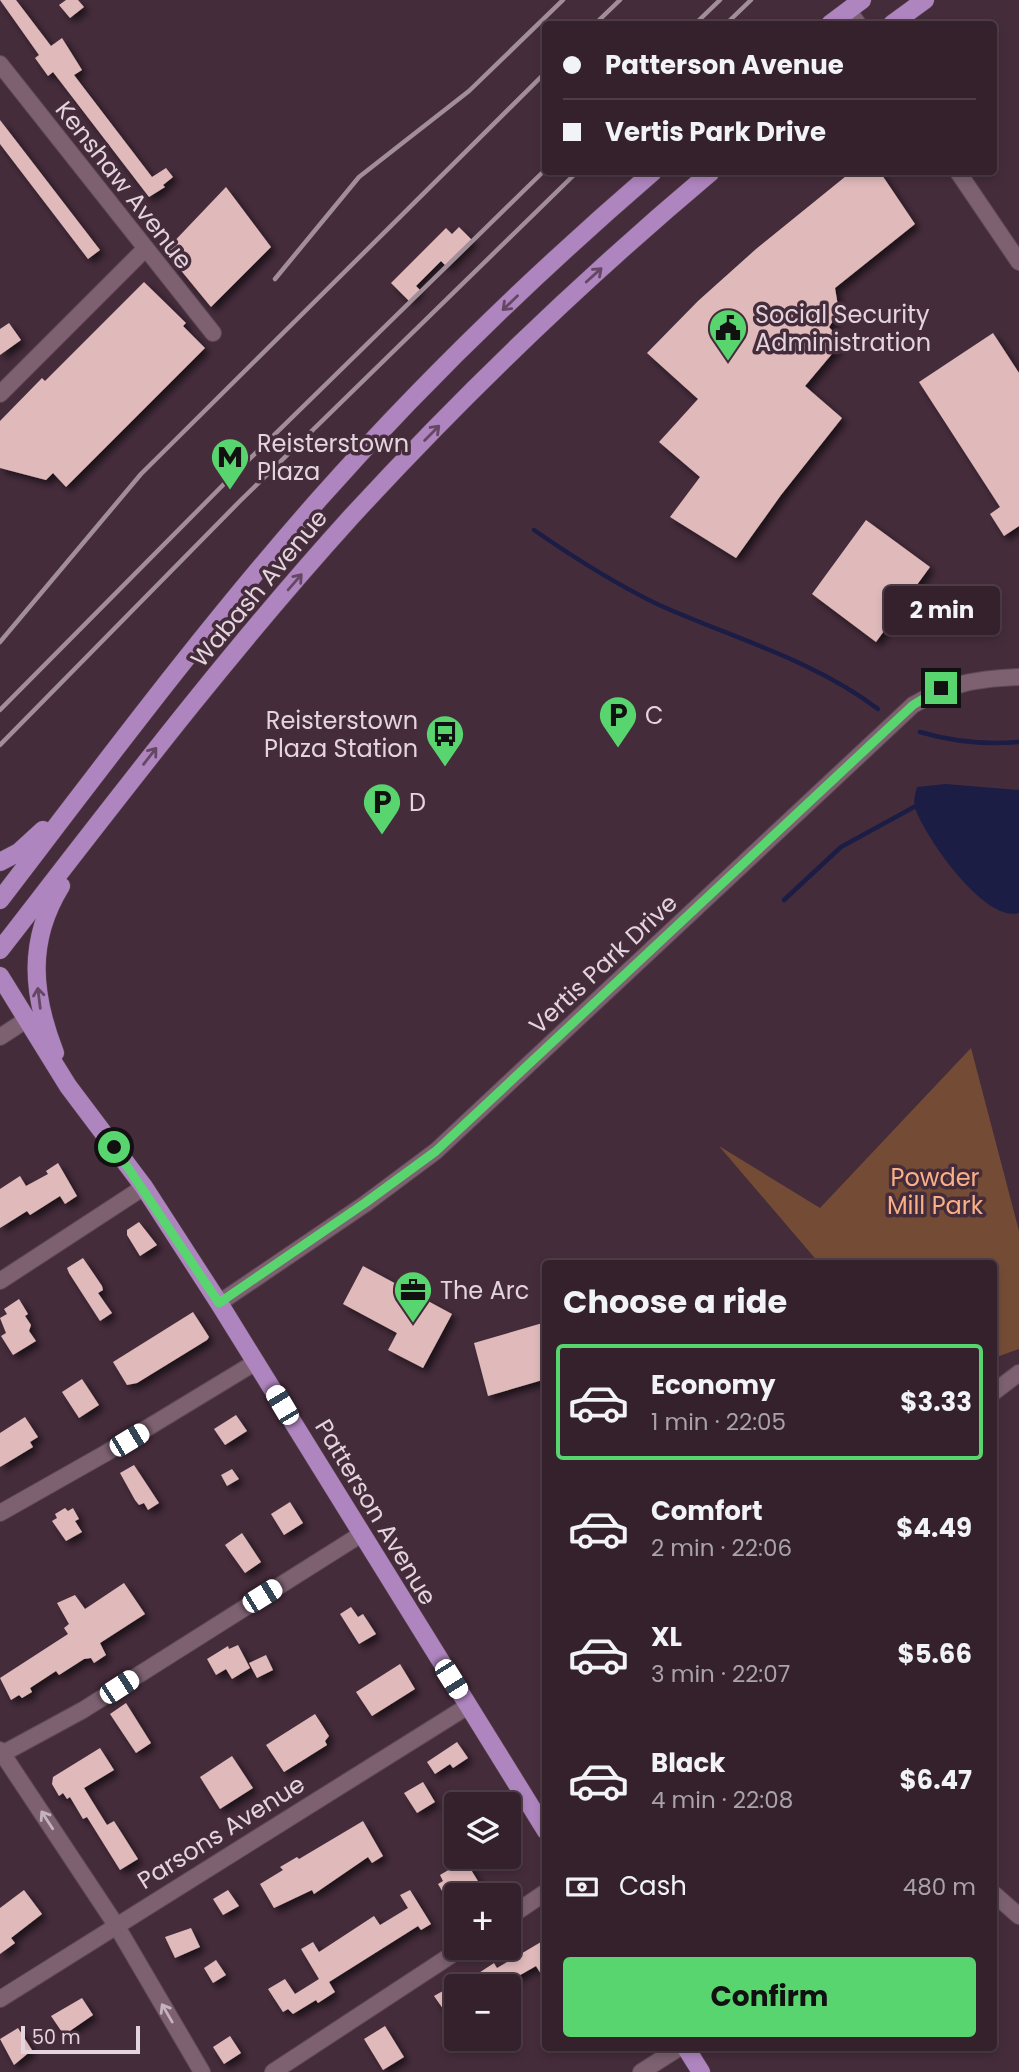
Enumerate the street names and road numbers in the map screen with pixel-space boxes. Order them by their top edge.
street label: Kenshaw Avenue [48,94,200,276]
street label: Wabash Avenue [183,502,335,674]
street label: Vertis Park Drive [522,887,684,1041]
street label: Patterson Avenue [307,1413,445,1611]
street label: Parsons Avenue [131,1767,311,1897]

